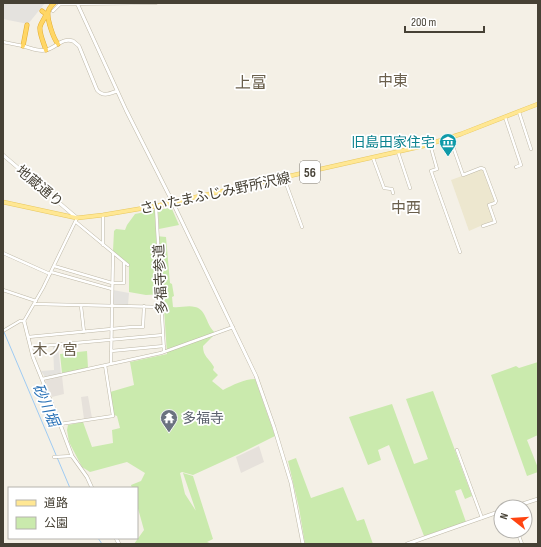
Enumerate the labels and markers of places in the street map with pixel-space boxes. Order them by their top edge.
museum icon: 旧島田家住宅 [438,132,458,157]
place label: 旧島田家住宅 [351,134,435,151]
temple icon: 多福寺 [159,408,179,433]
place label: 多福寺 [182,410,224,427]

